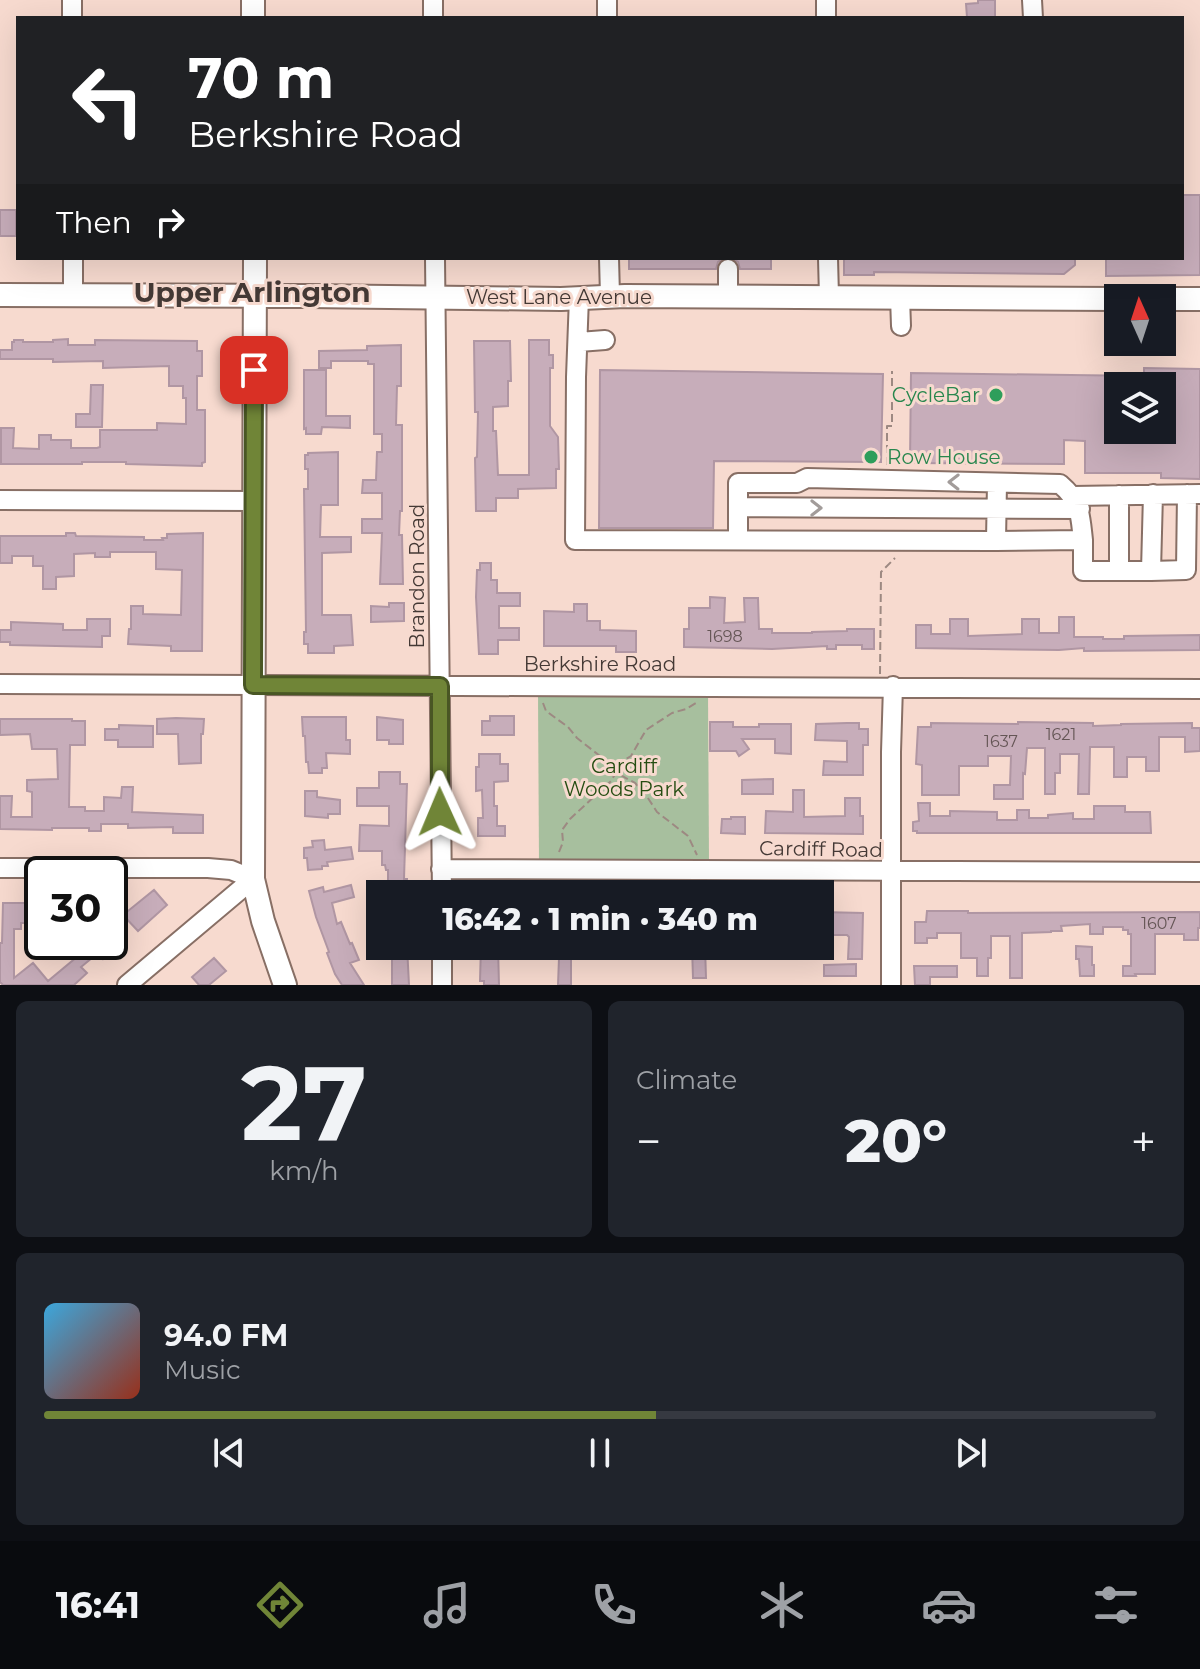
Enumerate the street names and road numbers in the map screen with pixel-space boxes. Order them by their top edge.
street label: West Lane Avenue [466,285,652,309]
street label: Brandon Road [405,504,429,648]
street label: Berkshire Road [524,652,676,676]
street label: Cardiff Road [759,836,883,862]

